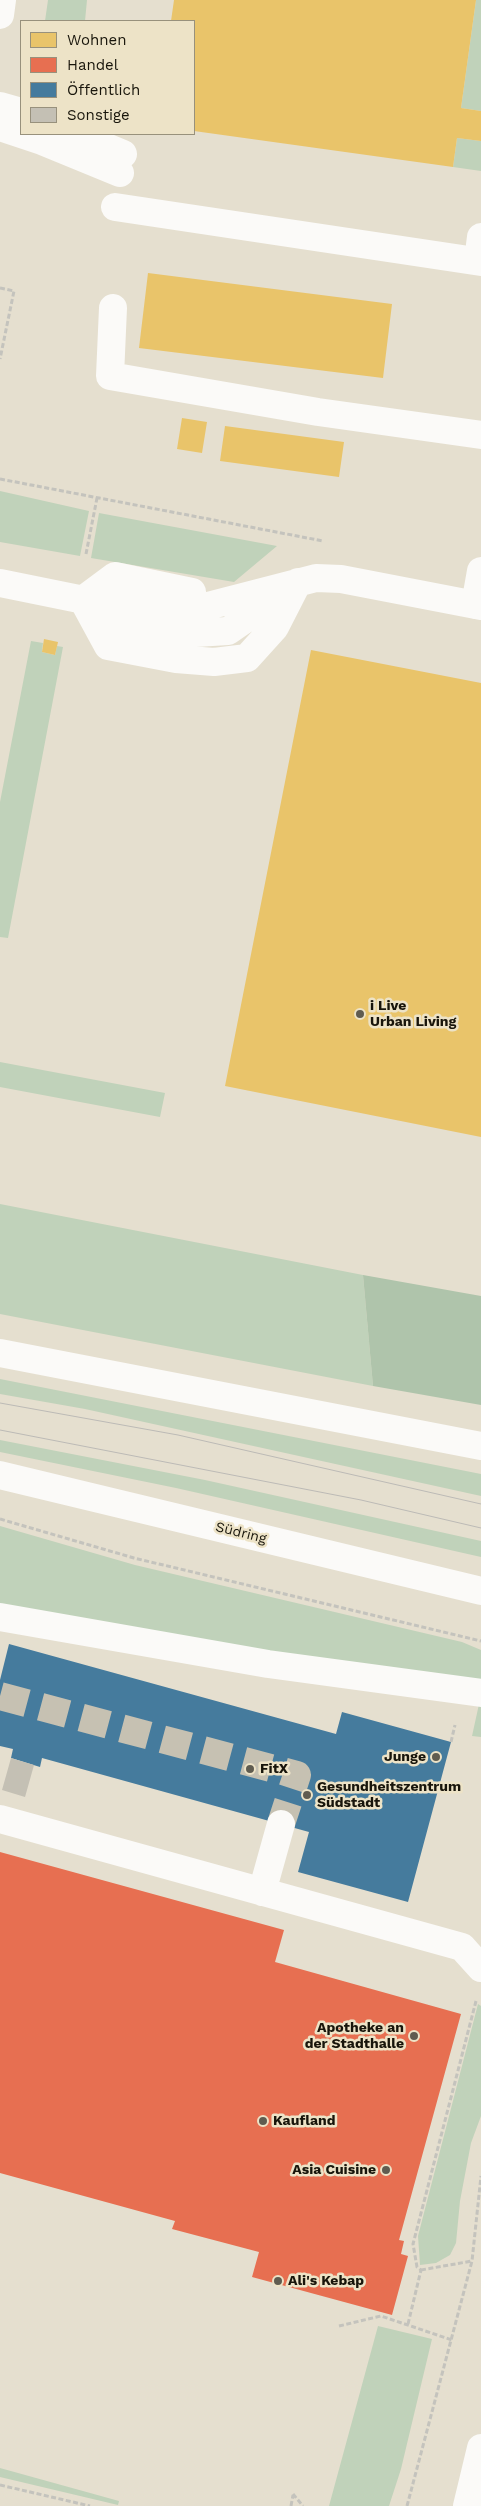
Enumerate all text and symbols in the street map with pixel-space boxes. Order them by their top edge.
legend [20,20,195,135]
text: Wohnen [67,31,126,49]
text: Handel [67,56,118,74]
text: Öffentlich [67,81,140,99]
text: Sonstige [67,106,130,124]
place label: i Live Urban Living [370,998,456,1030]
marker: i Live Urban Living [354,1008,366,1020]
street label: Südring [214,1519,268,1547]
place label: Junge [384,1749,426,1765]
marker: Junge [430,1751,442,1763]
place label: FitX [260,1761,288,1777]
marker: FitX [244,1763,256,1775]
place label: Gesundheitszentrum Südstadt [317,1779,461,1811]
marker: Gesundheitszentrum Südstadt [301,1789,313,1801]
place label: Apotheke an der Stadthalle [305,2020,404,2052]
marker: Apotheke an der Stadthalle [408,2030,420,2042]
place label: Kaufland [273,2113,335,2129]
marker: Kaufland [257,2115,269,2127]
place label: Asia Cuisine [292,2162,376,2178]
marker: Asia Cuisine [380,2164,392,2176]
place label: Ali's Kebap [288,2273,364,2289]
marker: Ali's Kebap [272,2275,284,2287]

